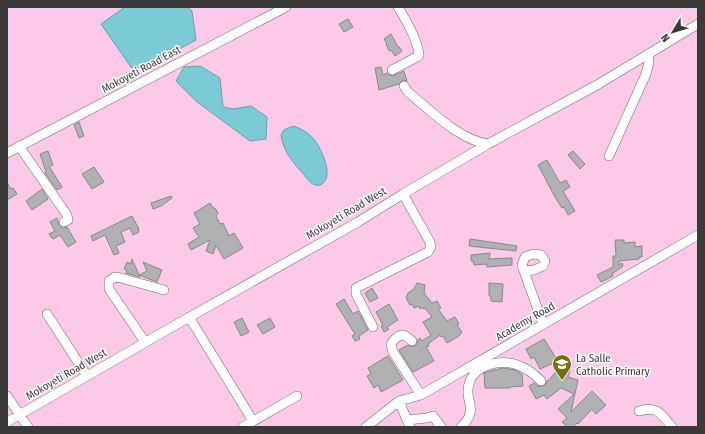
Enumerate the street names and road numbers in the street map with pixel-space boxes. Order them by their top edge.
street label: Mokoyeti Road East [99,43,183,96]
street label: Mokoyeti Road West [304,184,389,242]
street label: Academy Road [494,299,557,344]
street label: Mokoyeti Road West [24,346,109,403]

